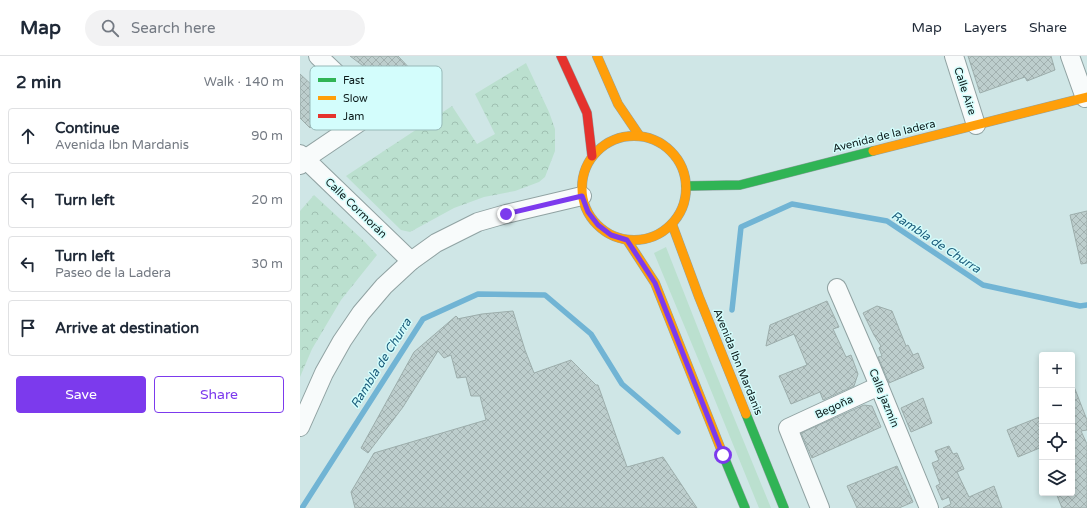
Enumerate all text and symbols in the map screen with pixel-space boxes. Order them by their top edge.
search box [85,10,365,46]
text: Map [20,17,61,39]
icon: search [99,17,121,39]
text: Search here [131,19,215,37]
text: Map [912,19,942,36]
text: Layers [964,19,1007,36]
text: Share [1029,19,1067,36]
street label: Calle Aire [951,65,979,117]
legend [310,66,442,130]
text: 2 min [16,72,61,93]
text: Walk · 140 m [204,74,284,90]
text: Fast [343,74,364,87]
text: Slow [343,92,368,105]
text: Jam [343,110,364,123]
street label: Avenida de la ladera [831,117,937,155]
text: Continue [55,119,119,137]
icon: ahead [17,125,39,147]
text: 90 m [251,128,283,144]
text: Avenida Ibn Mardanis [55,137,189,153]
street label: Calle Cormorán [322,175,390,241]
icon: left [17,189,39,211]
text: Turn left [55,191,115,209]
text: 20 m [251,192,283,208]
route end [497,205,515,223]
water label: Rambla de Churra [889,208,983,276]
text: Turn left [55,247,115,265]
icon: left [17,253,39,275]
text: 30 m [251,256,283,272]
text: Paseo de la Ladera [55,265,171,281]
street label: Avenida Ibn Mardanis [711,307,765,417]
water label: Rambla de Churra [348,315,414,410]
icon: arrive [17,317,39,339]
text: Arrive at destination [55,319,199,337]
map controls [1039,352,1075,496]
button: + [1039,352,1075,388]
street label: Calle jazmín [866,367,902,429]
button: Save [16,376,146,413]
button: Share [154,376,284,413]
button: − [1039,388,1075,424]
street label: Begoña [813,393,855,421]
button: locate [1039,424,1075,460]
route start [714,446,732,464]
button: layers [1039,460,1075,496]

